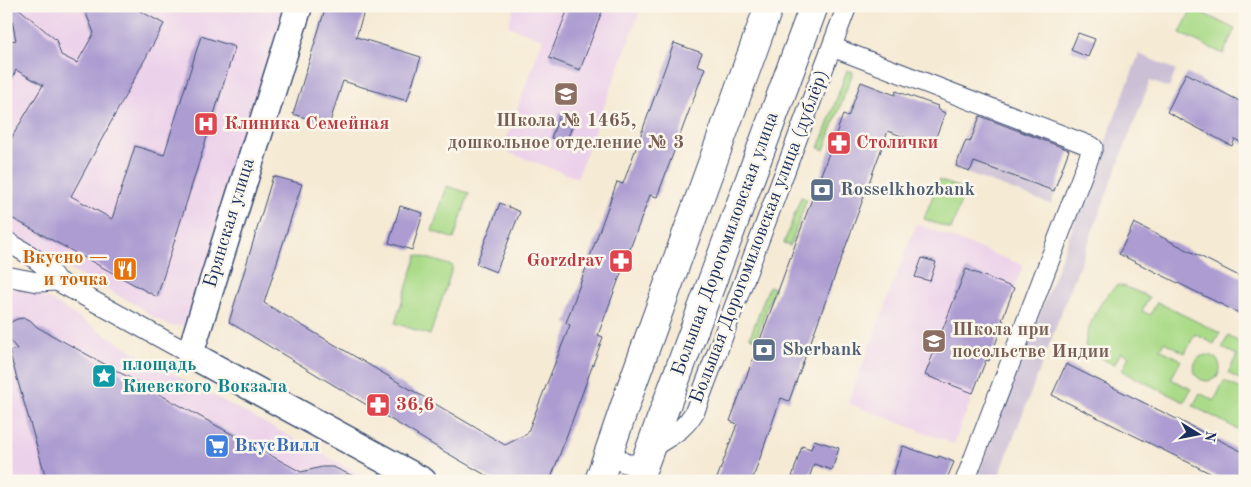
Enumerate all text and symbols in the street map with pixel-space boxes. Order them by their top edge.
street label: Большая Дорогомиловская улица (дублёр) [686,67,834,407]
school or university icon: Школа № 1465, дошкольное отделение № 3 [553,81,579,107]
street label: Большая Дорогомиловская улица [668,109,784,379]
hospital icon: Клиника Семейная [193,111,219,137]
place label: Школа № 1465, дошкольное отделение № 3 [448,112,684,153]
place label: Клиника Семейная [224,115,389,134]
pharmacy icon: Столички [826,130,852,156]
place label: Столички [856,134,938,153]
street label: Брянская улица [201,155,259,290]
bank icon: Rosselkhozbank [809,177,835,203]
place label: Rosselkhozbank [840,181,975,200]
pharmacy icon: Gorzdrav [608,248,634,274]
place label: Вкусно — и точка [22,249,108,290]
place label: Gorzdrav [526,252,604,271]
restaurant icon: Вкусно — и точка [112,256,138,282]
place label: Школа при посольстве Индии [952,321,1109,362]
school or university icon: Школа при посольстве Индии [921,328,947,354]
bank icon: Sberbank [751,337,777,363]
place label: Sberbank [782,341,862,360]
place label: площадь Киевского Вокзала [122,356,288,397]
place icon: площадь Киевского Вокзала [91,363,117,389]
pharmacy icon: 36,6 [365,392,391,418]
place label: 36,6 [396,396,434,415]
north arrow [1174,410,1224,460]
text: N [1202,430,1218,443]
supermarket icon: ВкусВилл [204,433,230,459]
place label: ВкусВилл [234,437,320,456]

